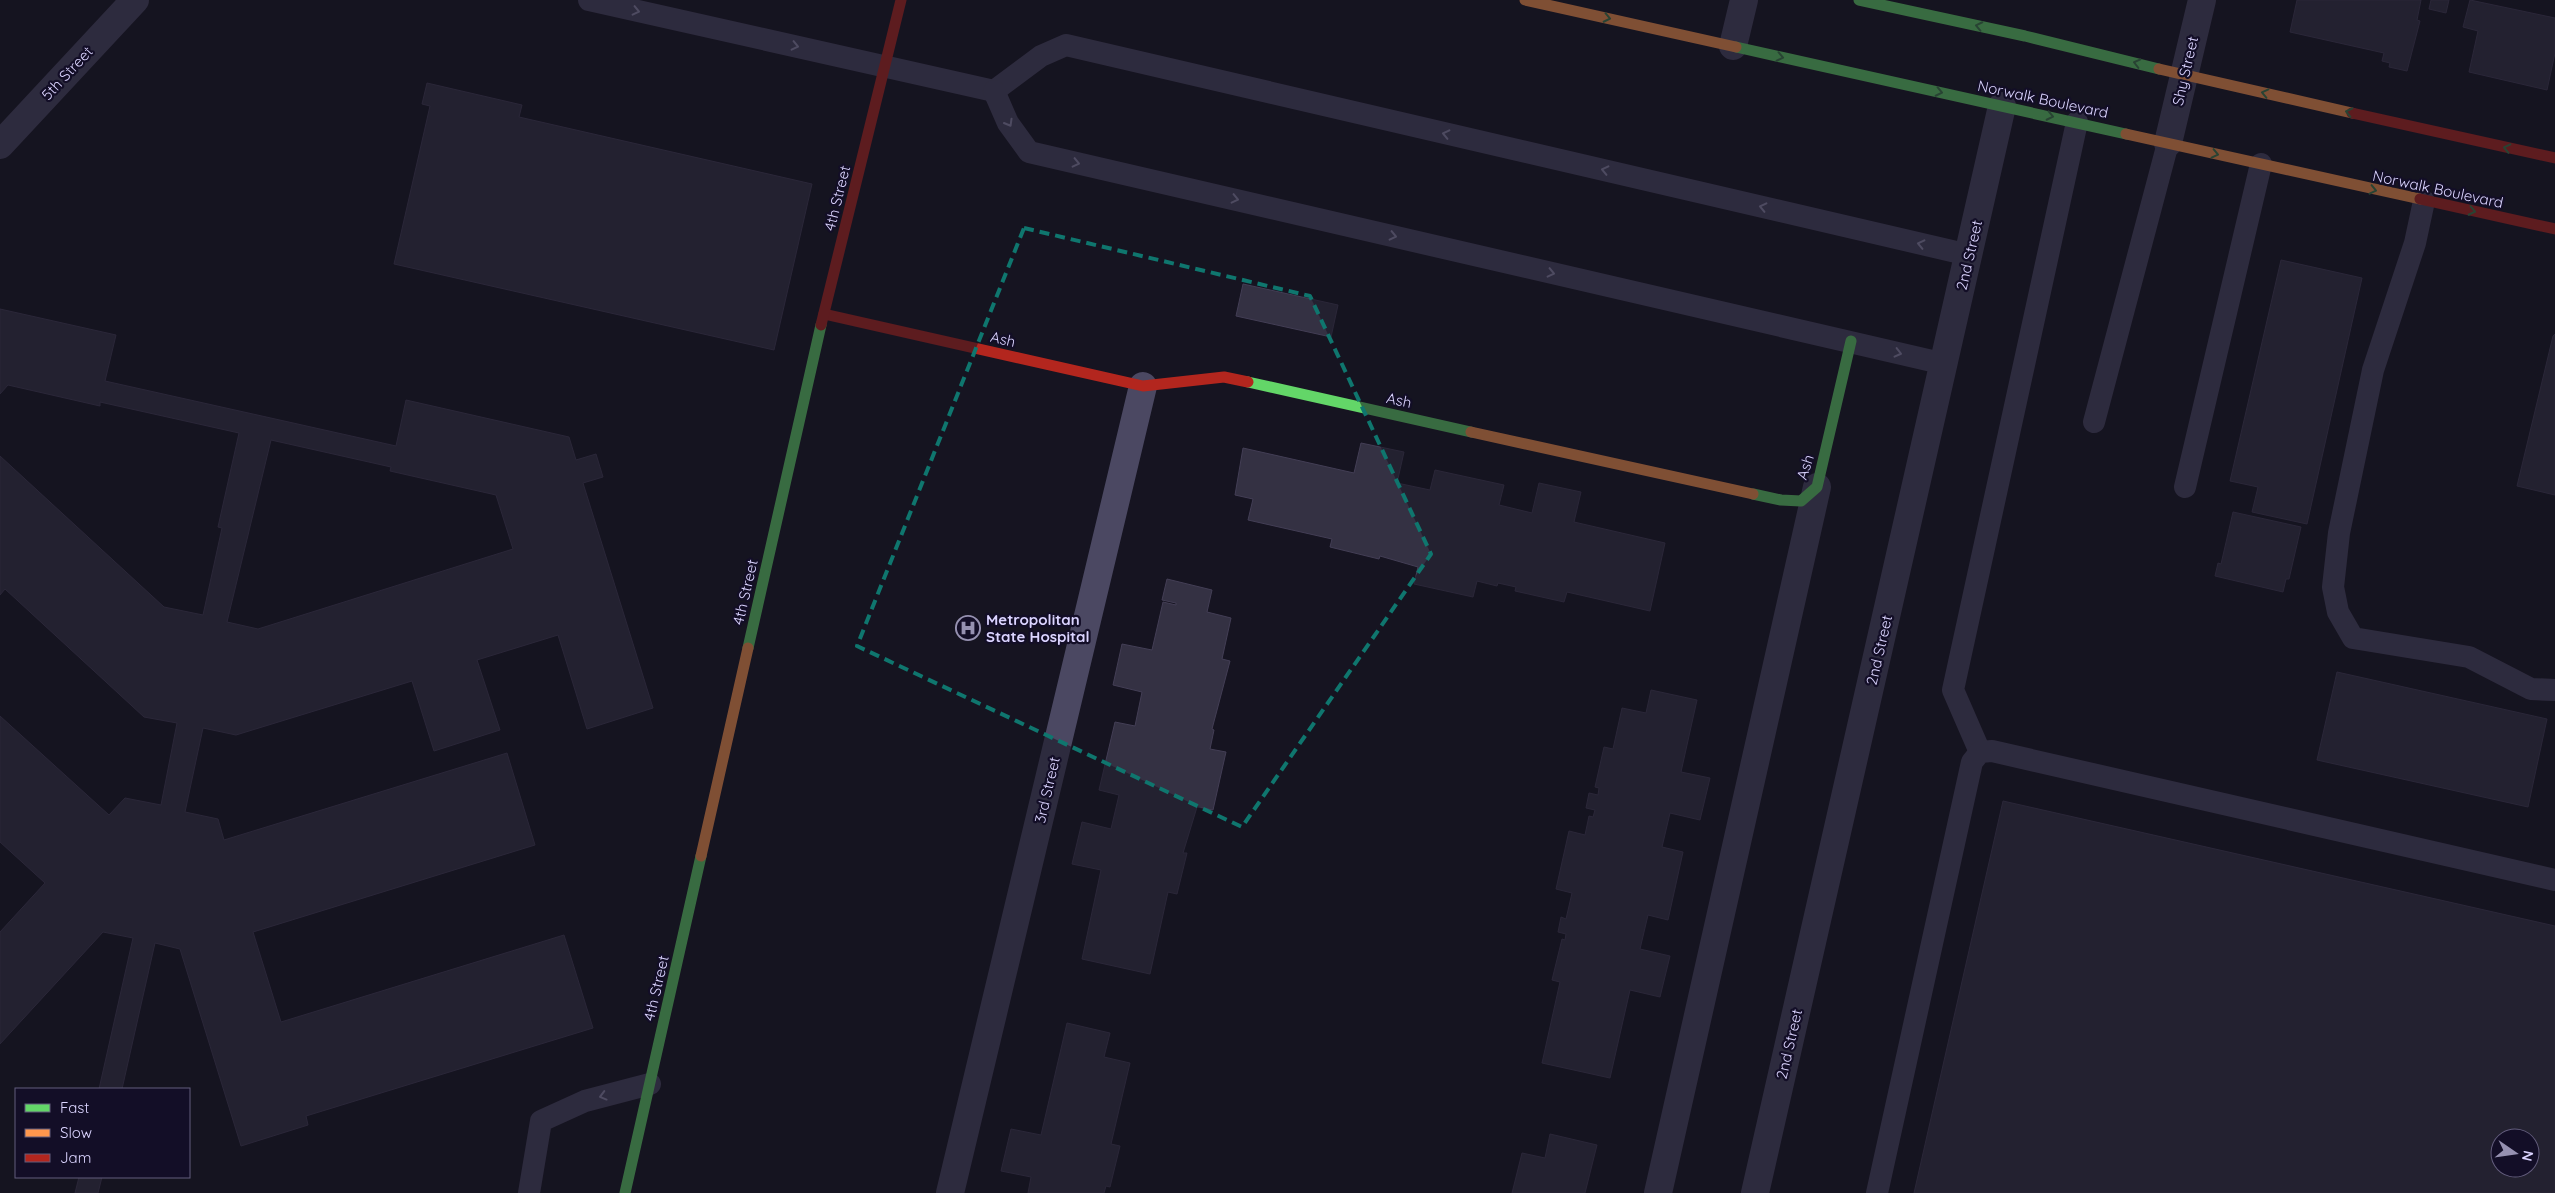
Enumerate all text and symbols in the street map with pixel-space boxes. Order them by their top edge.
one-way arrow [632,5,641,16]
one-way arrow [1602,13,1611,23]
one-way arrow [1975,21,1984,32]
street label: Shy Street [2168,35,2202,107]
one-way arrow [790,41,799,51]
street label: 5th Street [37,42,97,104]
one-way arrow [1776,51,1785,62]
one-way arrow [2134,59,2142,69]
street label: Norwalk Boulevard [1976,76,2110,122]
one-way arrow [1934,86,1943,97]
one-way arrow [2260,88,2269,99]
one-way arrow [2344,107,2353,118]
one-way arrow [2046,110,2055,121]
one-way arrow [1003,117,1013,126]
one-way arrow [1442,129,1451,139]
one-way arrow [2503,143,2512,154]
one-way arrow [2211,148,2220,158]
one-way arrow [1072,157,1081,168]
street label: 4th Street [820,163,854,233]
one-way arrow [1600,165,1609,176]
street label: Norwalk Boulevard [2371,166,2505,212]
one-way arrow [2369,184,2378,195]
one-way arrow [1230,193,1239,204]
one-way arrow [1758,202,1767,213]
one-way arrow [2467,206,2476,216]
street label: 2nd Street [1952,218,1986,292]
one-way arrow [1389,230,1397,241]
one-way arrow [1917,239,1926,250]
one-way arrow [1547,267,1556,277]
street label: Ash [989,327,1017,351]
one-way arrow [1893,347,1902,357]
street label: Ash [1385,388,1413,412]
street label: Ash [1792,452,1818,482]
street label: 4th Street [728,557,762,627]
place label: Metropolitan State Hospital [986,610,1090,646]
street label: 2nd Street [1862,613,1896,687]
hospital icon: Metropolitan State Hospital [955,615,981,641]
street label: 3rd Street [1030,755,1064,825]
street label: 4th Street [639,953,673,1023]
street label: 2nd Street [1772,1007,1806,1081]
legend [15,1088,190,1178]
one-way arrow [599,1091,607,1101]
text: Fast [60,1098,89,1117]
text: Slow [60,1123,92,1142]
north arrow [2490,1128,2540,1178]
text: Jam [60,1148,91,1167]
text: N [2518,1149,2538,1163]

